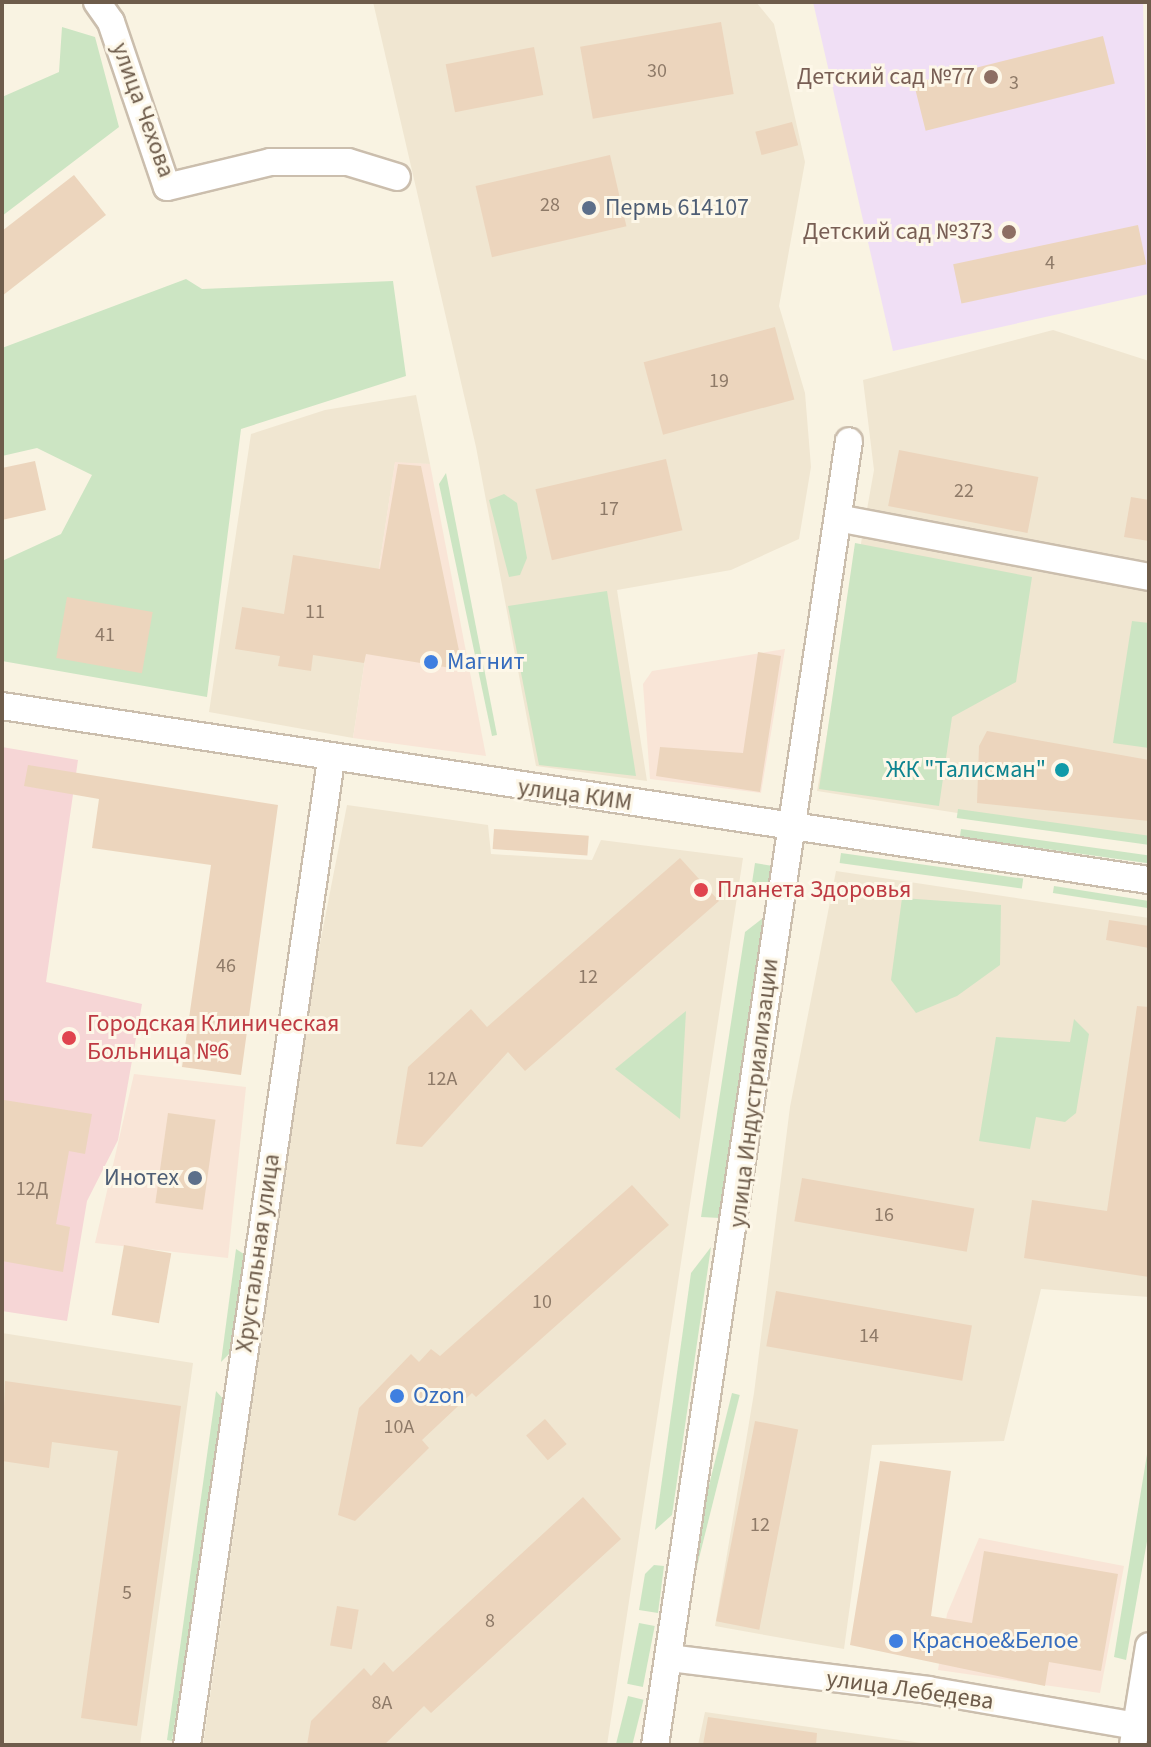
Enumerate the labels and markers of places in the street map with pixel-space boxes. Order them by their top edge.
place label: Детский сад №77 [797,63,975,91]
marker: Детский сад №77 [982,68,1000,86]
place label: Пермь 614107 [605,194,749,222]
marker: Пермь 614107 [580,199,598,217]
place label: Детский сад №373 [803,218,993,246]
marker: Детский сад №373 [1000,223,1018,241]
place label: Магнит [447,648,524,676]
marker: Магнит [422,653,440,671]
place label: ЖК "Талисман" [886,756,1046,784]
marker: ЖК "Талисман" [1053,761,1071,779]
place label: Планета Здоровья [717,876,911,904]
marker: Планета Здоровья [692,881,710,899]
place label: Городская Клиническая Больница №6 [87,1010,339,1066]
marker: Городская Клиническая Больница №6 [58,1027,80,1049]
place label: Инотех [104,1164,179,1192]
marker: Инотех [186,1169,204,1187]
place label: Ozon [413,1382,465,1410]
marker: Ozon [388,1387,406,1405]
place label: Красное&Белое [912,1627,1078,1655]
marker: Красное&Белое [887,1632,905,1650]

